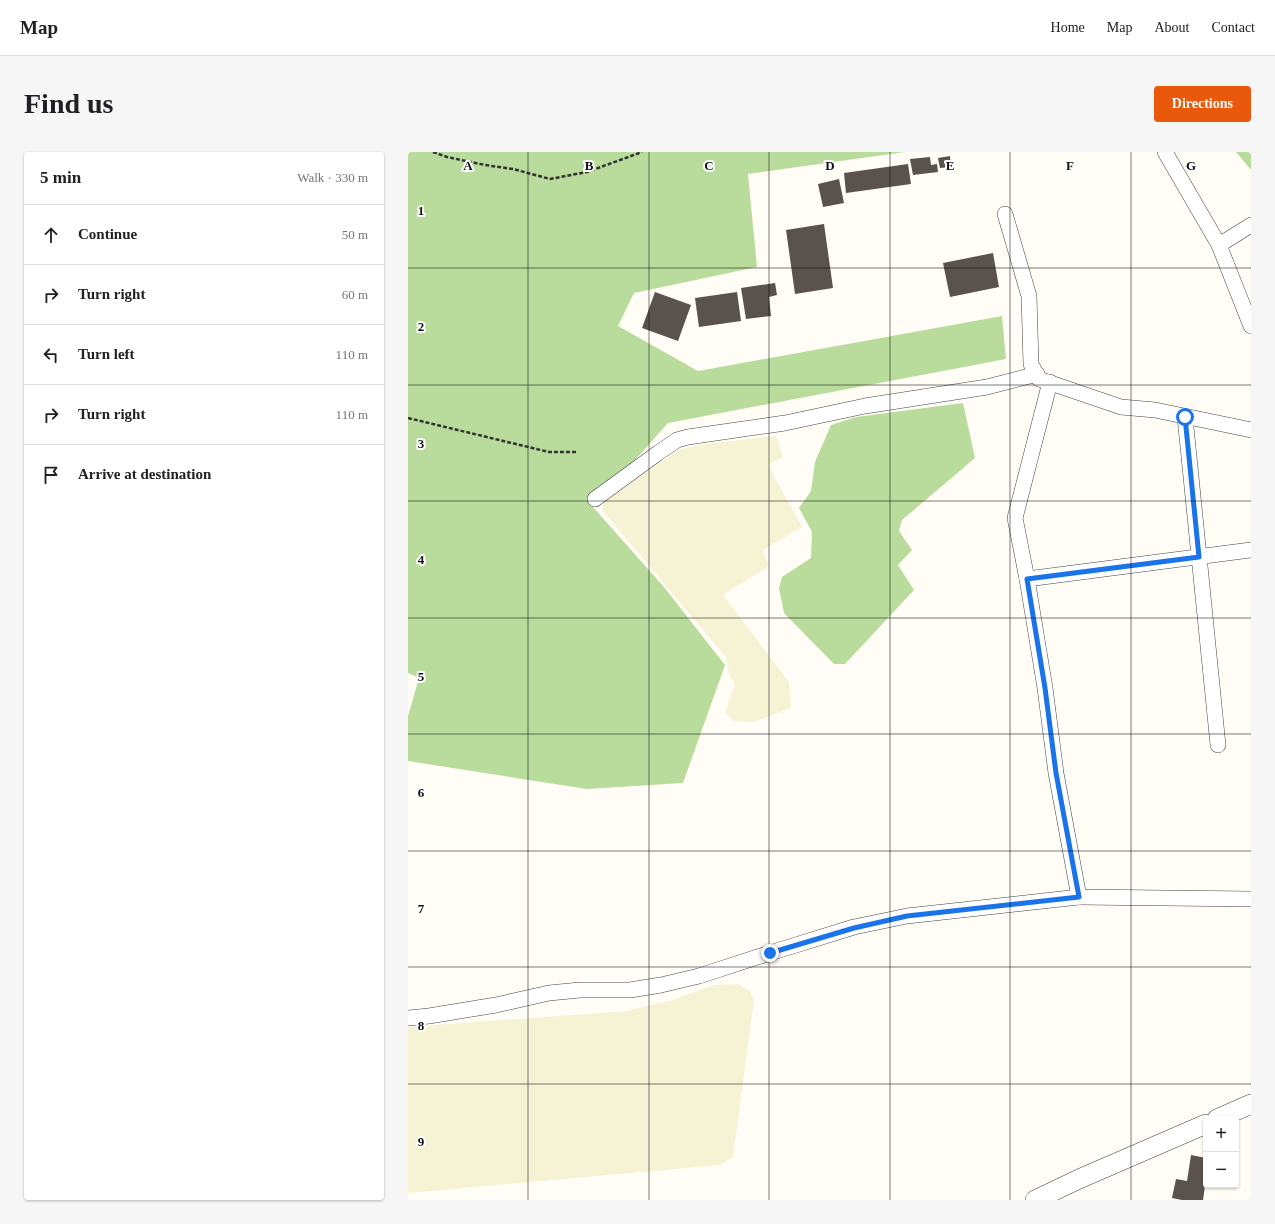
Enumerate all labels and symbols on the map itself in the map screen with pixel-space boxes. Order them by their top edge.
text: A [463,158,473,173]
text: B [585,158,594,173]
text: C [704,158,714,173]
text: D [825,158,835,173]
text: E [946,158,954,173]
text: F [1066,158,1074,173]
text: G [1186,158,1196,173]
text: 1 [418,203,424,218]
text: 2 [418,319,424,334]
route start [1176,408,1194,426]
text: 3 [418,436,425,451]
text: 4 [418,552,425,567]
text: 5 [418,669,425,684]
text: 6 [418,785,425,800]
text: 7 [418,901,425,916]
route end [761,944,779,962]
text: 8 [418,1018,425,1033]
text: 9 [418,1134,425,1149]

